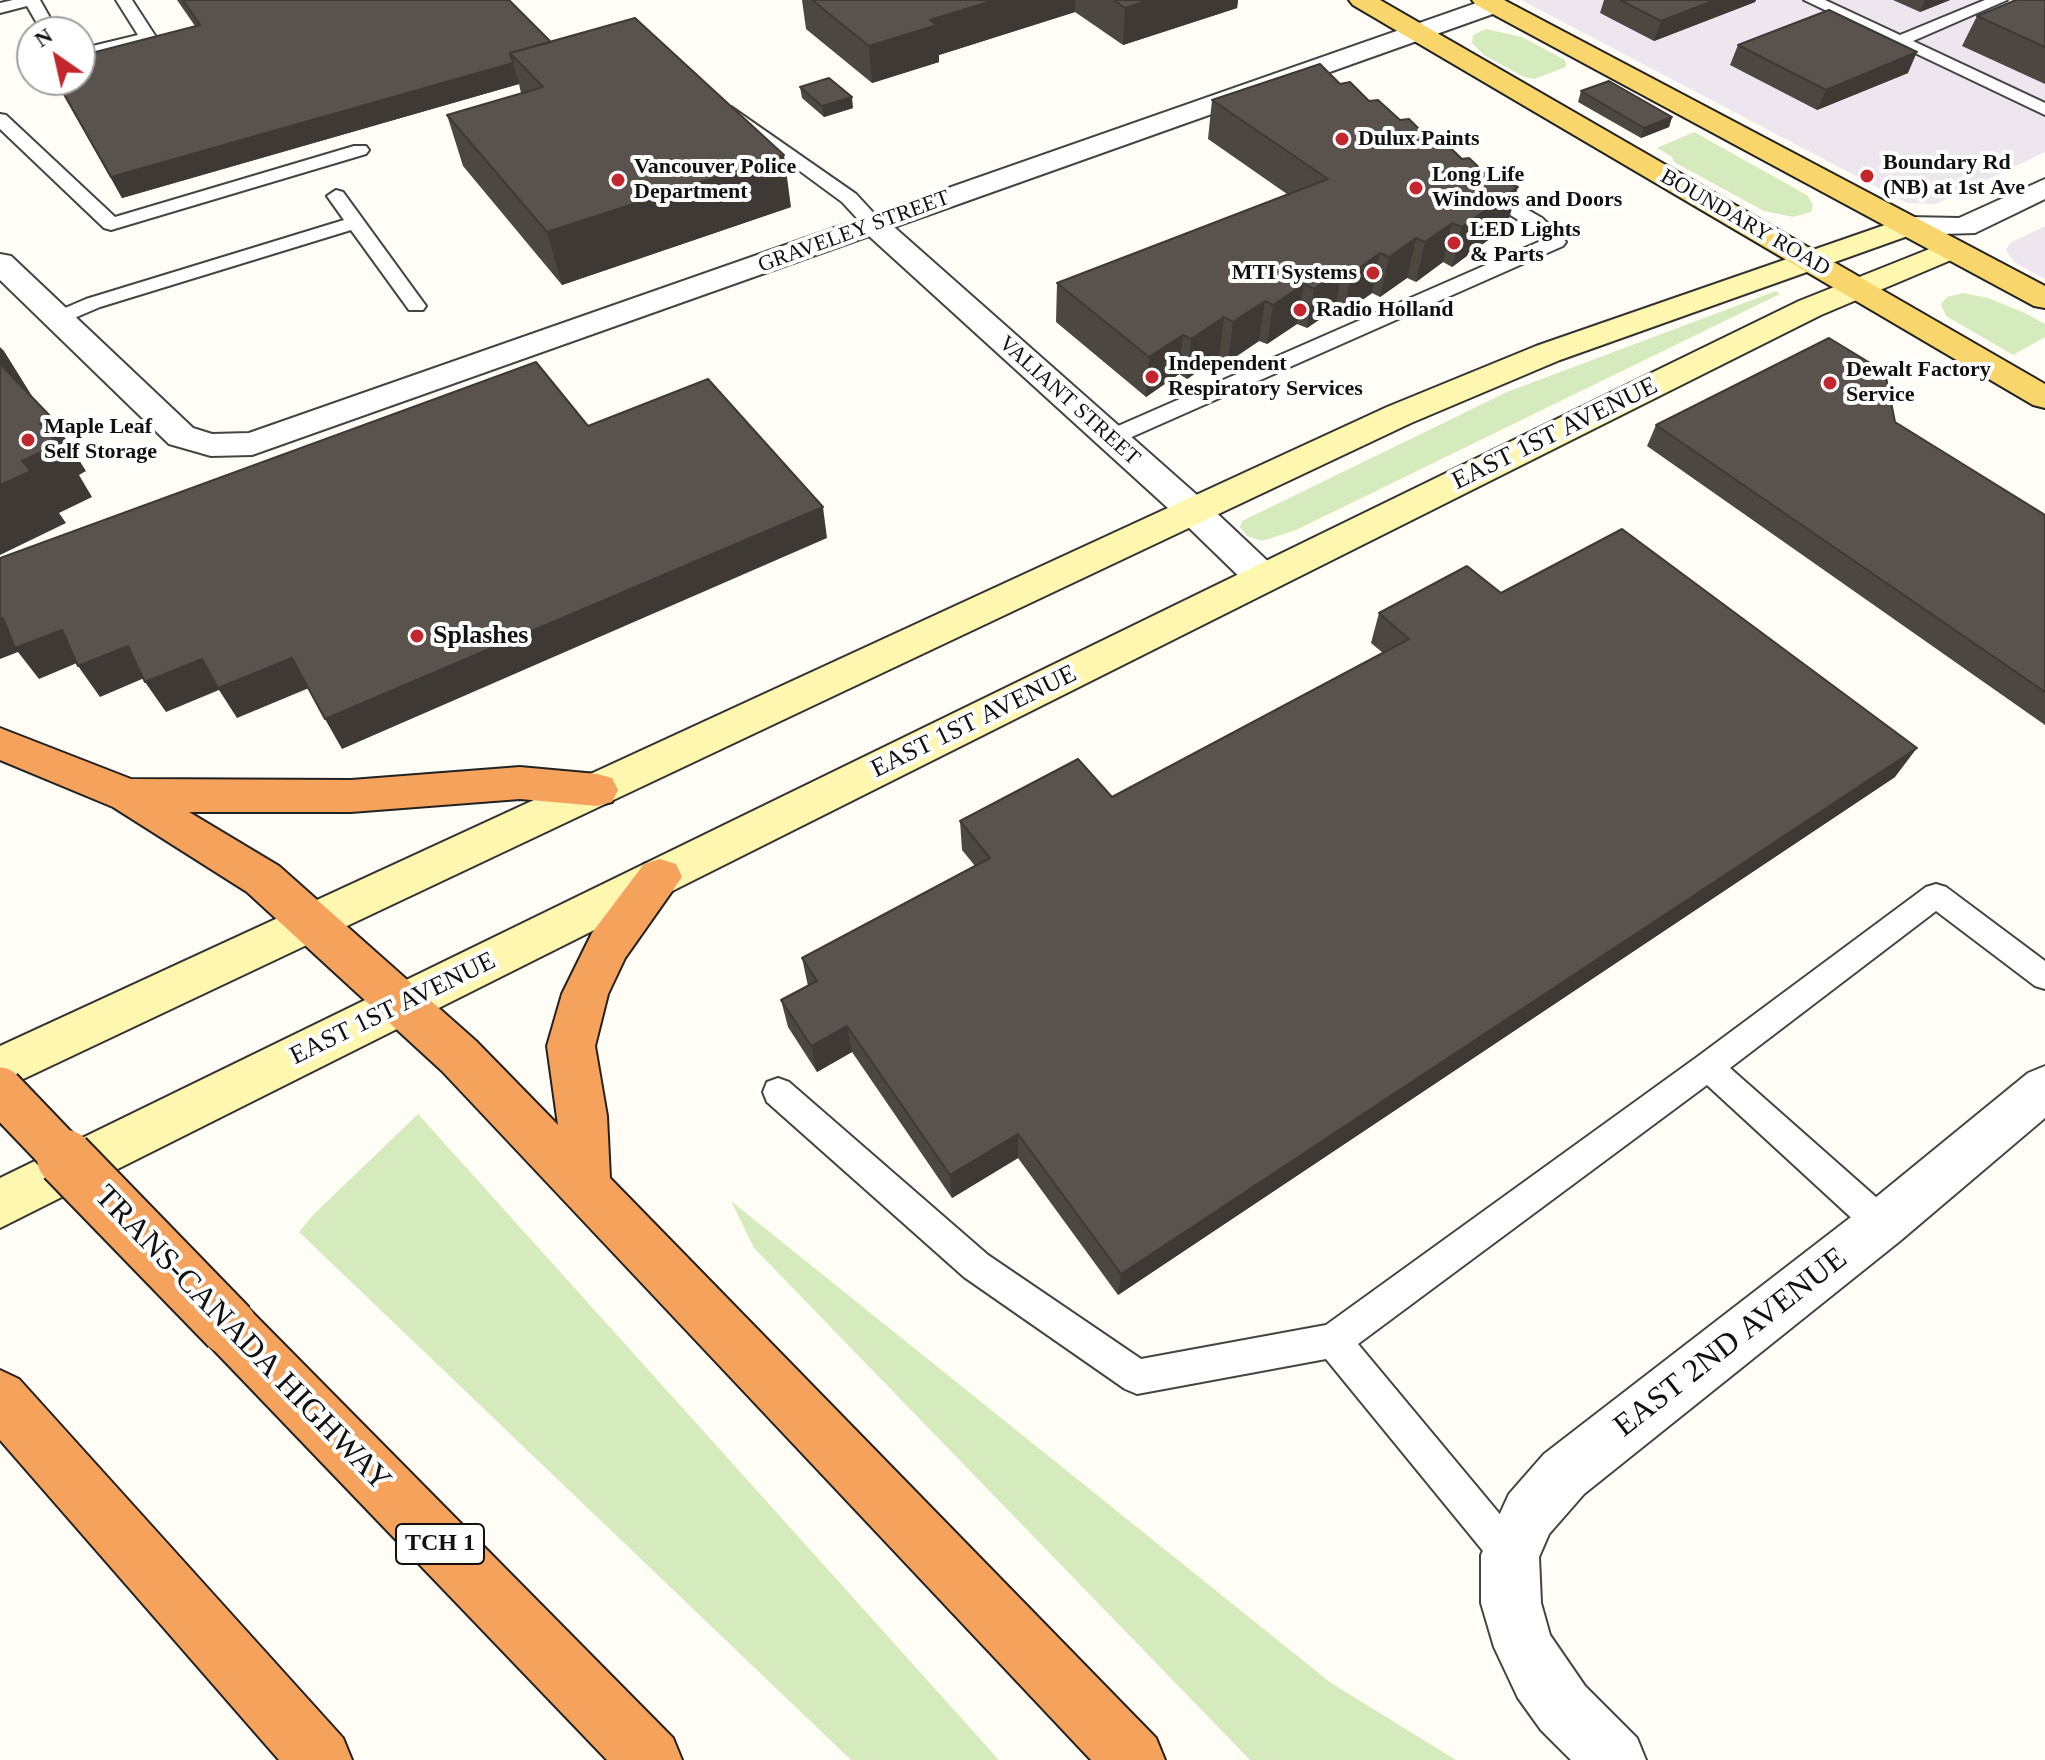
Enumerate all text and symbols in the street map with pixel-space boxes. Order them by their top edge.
north arrow [16,16,96,96]
text: N [30,23,57,52]
place label: Dulux Paints [1358,126,1480,152]
marker: Dulux Paints [1333,130,1351,148]
place label: Boundary Rd (NB) at 1st Ave [1883,150,2025,202]
place label: Vancouver Police Department [634,154,796,206]
place label: Long Life Windows and Doors [1432,162,1622,214]
street label: BOUNDARY ROAD [1656,164,1834,282]
marker: Boundary Rd (NB) at 1st Ave [1858,167,1876,185]
marker: Vancouver Police Department [609,171,627,189]
marker: Long Life Windows and Doors [1407,179,1425,197]
street label: GRAVELEY STREET [755,185,953,279]
place label: LED Lights & Parts [1470,217,1581,268]
marker: LED Lights & Parts [1445,234,1463,252]
place label: MTI Systems [1232,260,1357,286]
marker: MTI Systems [1364,264,1382,282]
place label: Radio Holland [1316,297,1454,323]
marker: Radio Holland [1291,301,1309,319]
street label: VALIANT STREET [993,331,1145,471]
place label: Independent Respiratory Services [1168,351,1363,402]
place label: Dewalt Factory Service [1846,357,1991,408]
marker: Independent Respiratory Services [1143,368,1161,386]
street label: EAST 1ST AVENUE [1447,371,1663,497]
marker: Dewalt Factory Service [1821,374,1839,392]
place label: Maple Leaf Self Storage [44,414,157,466]
marker: Maple Leaf Self Storage [19,431,37,449]
place label: Splashes [433,620,528,652]
marker: Splashes [408,627,426,645]
street label: EAST 1ST AVENUE [866,659,1082,785]
street label: EAST 1ST AVENUE [285,946,501,1072]
street label: TRANS-CANADA HIGHWAY [86,1178,398,1500]
street label: EAST 2ND AVENUE [1607,1240,1855,1446]
road number: TCH 1 [396,1524,484,1564]

